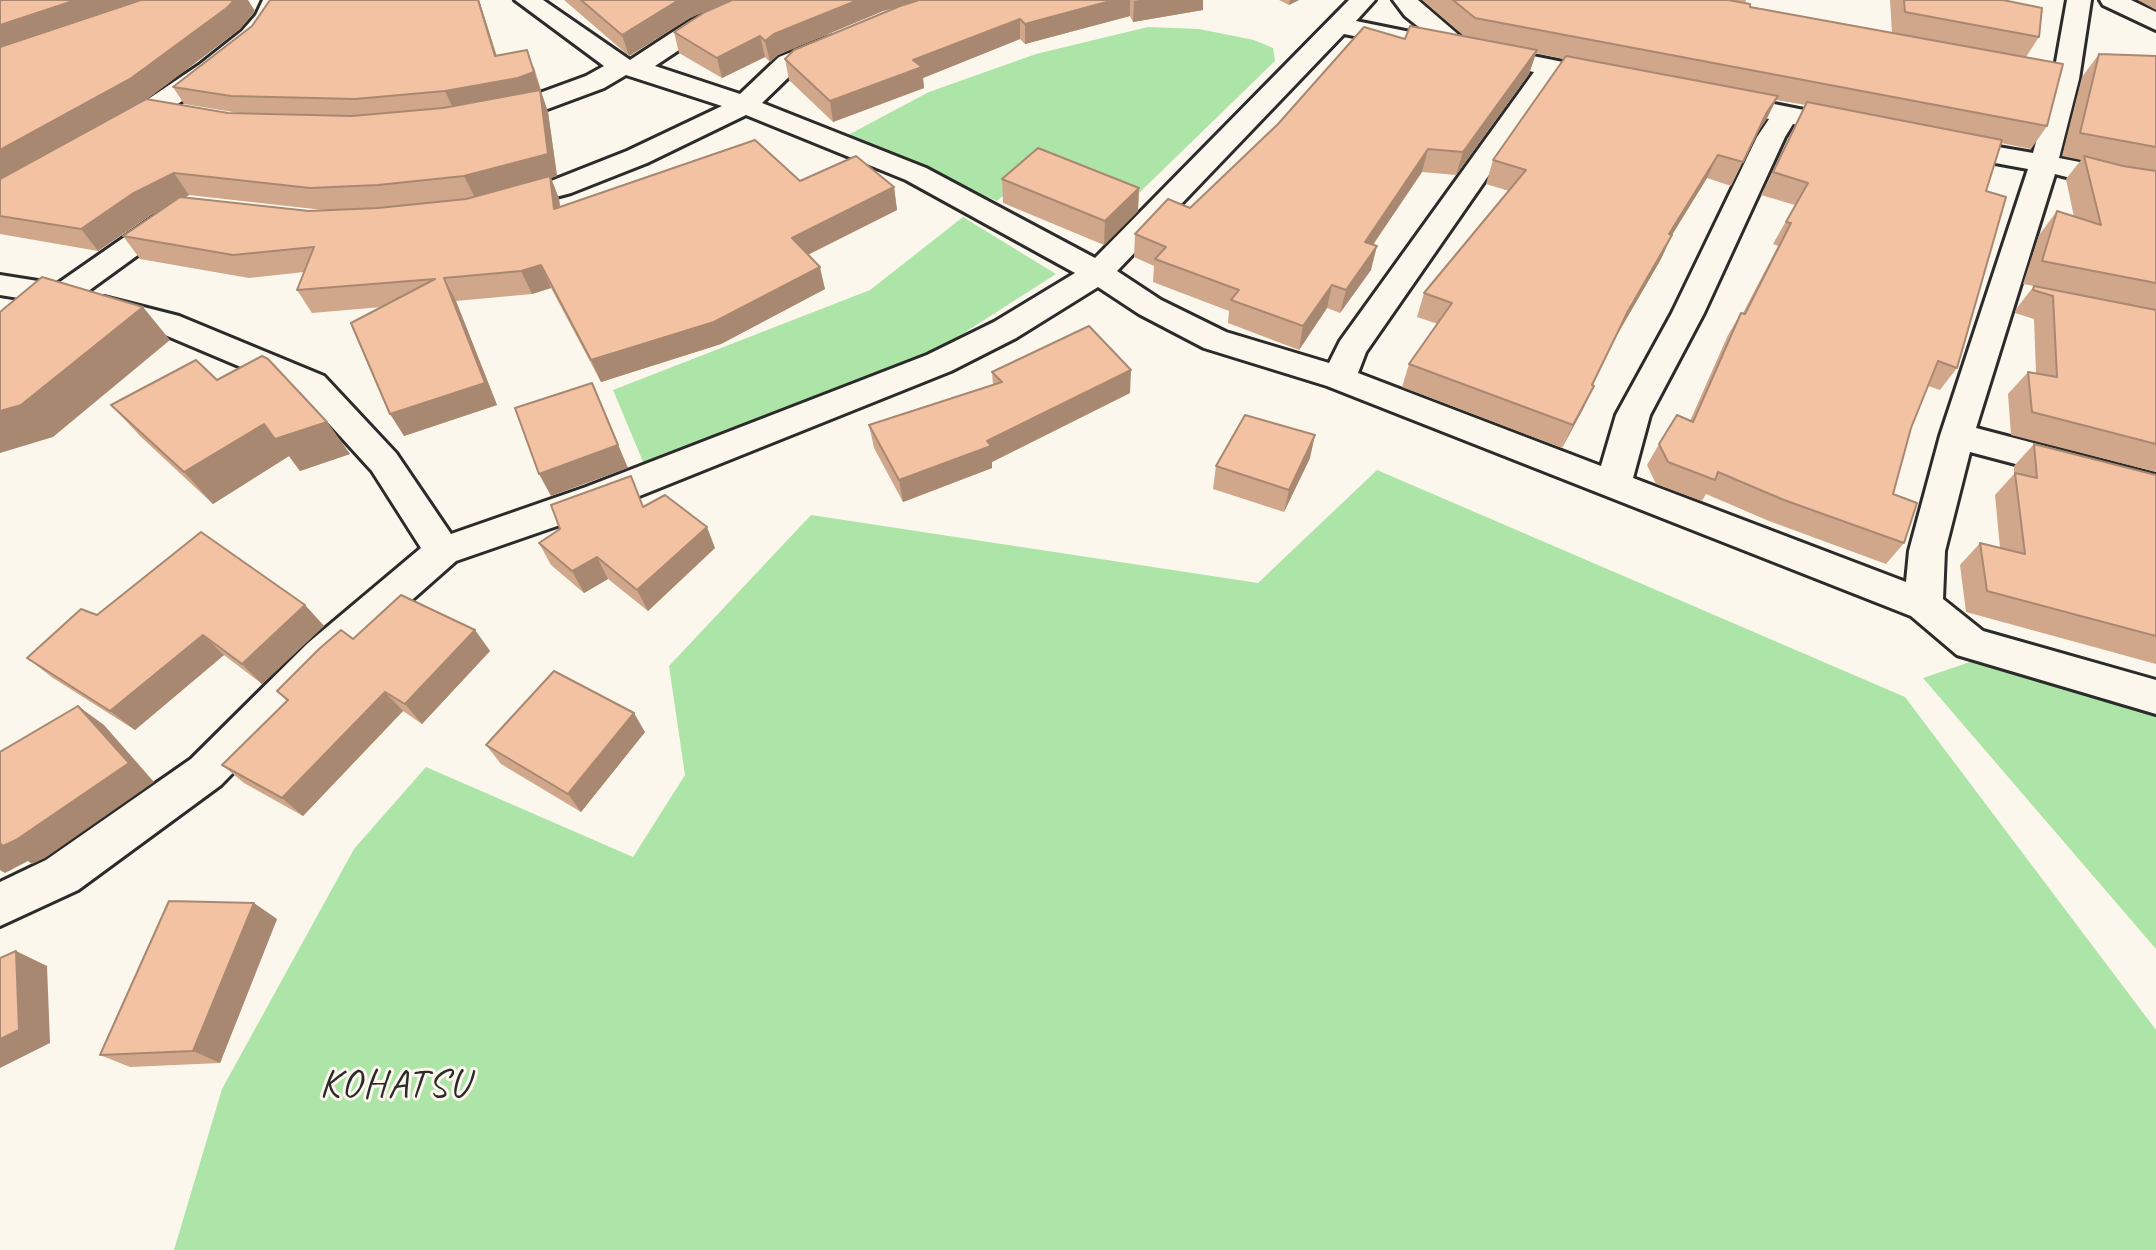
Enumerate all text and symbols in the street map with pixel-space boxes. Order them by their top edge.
district label: KOHATSU [320,1062,470,1110]

